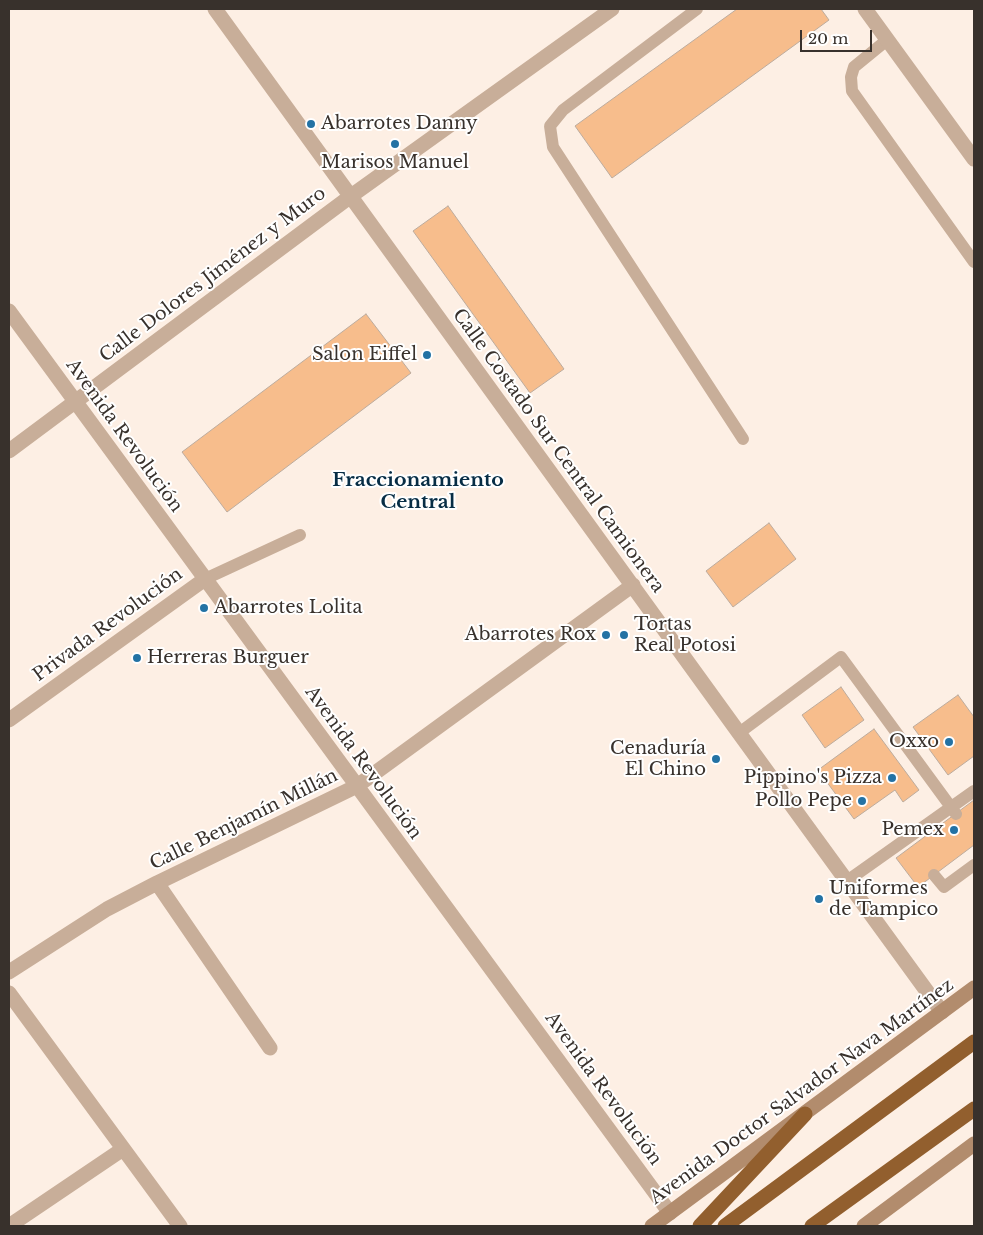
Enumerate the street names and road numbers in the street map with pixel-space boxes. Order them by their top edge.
street label: Calle Dolores Jiménez y Muro [96,183,330,367]
street label: Calle Costado Sur Central Camionera [448,305,668,597]
street label: Avenida Revolución [61,355,187,517]
street label: Privada Revolución [29,564,187,686]
street label: Avenida Revolución [300,682,426,844]
street label: Calle Benjamín Millán [147,765,341,875]
street label: Avenida Doctor Salvador Nava Martínez [646,975,958,1209]
street label: Avenida Revolución [540,1008,666,1170]

